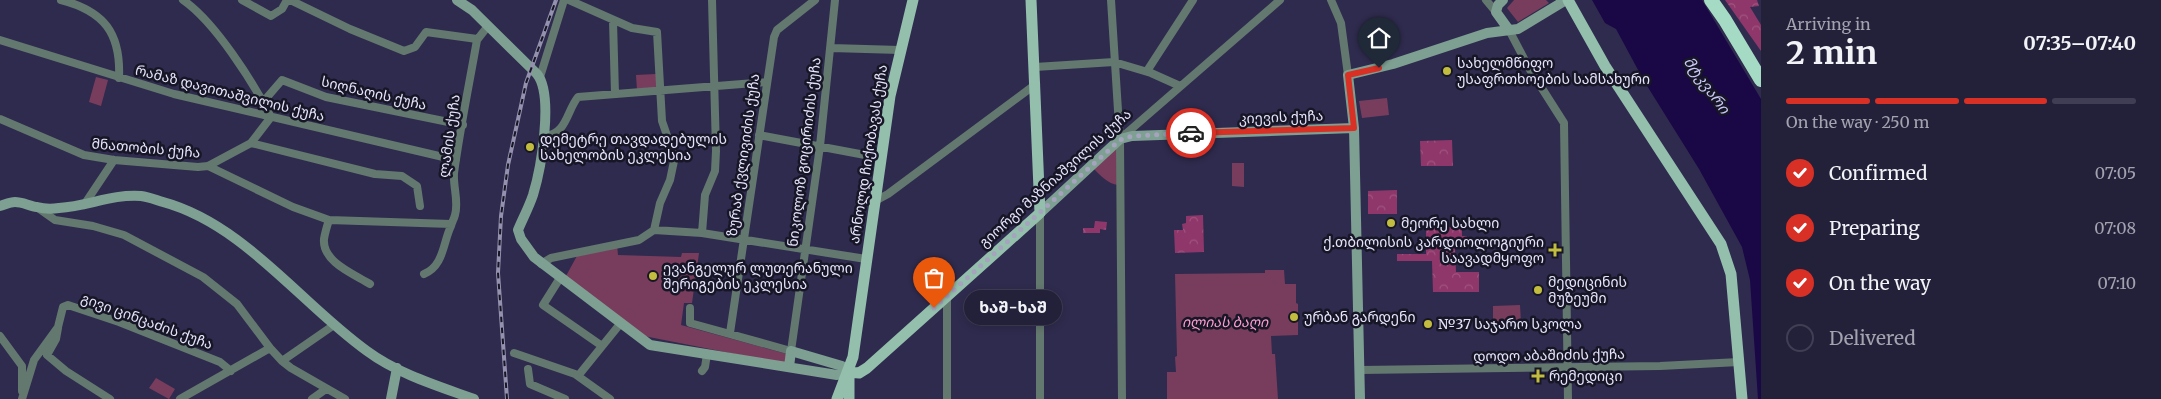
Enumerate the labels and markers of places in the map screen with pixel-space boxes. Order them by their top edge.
pin [1358,17,1400,68]
place label: სახელმწიფო უსაფრთხოების სამსახური [1457,54,1650,88]
marker: სახელმწიფო უსაფრთხოების სამსახური [1441,65,1453,77]
place label: დემეტრე თავდადებულის სახელობის ეკლესია [540,130,727,164]
marker: დემეტრე თავდადებულის სახელობის ეკლესია [524,141,536,153]
place label: მეორე სახლი [1401,214,1499,232]
marker: მეორე სახლი [1385,217,1397,229]
place label: ქ.თბილისის კარდიოლოგიური საავადმყოფო [1323,233,1544,267]
marker: ქ.თბილისის კარდიოლოგიური საავადმყოფო [1548,243,1562,257]
pin [913,257,955,308]
place label: ევანგელურ ლუთერანული შერიგების ეკლესია [663,259,853,293]
marker: ევანგელურ ლუთერანული შერიგების ეკლესია [647,270,659,282]
place label: მედიცინის მუზეუმი [1548,273,1627,307]
marker: მედიცინის მუზეუმი [1532,284,1544,296]
callout: ხაშ-ხაშ [964,290,1062,326]
place label: ურბან გარდენი [1304,308,1415,326]
marker: ურბან გარდენი [1288,311,1300,323]
place label: №37 საჯარო სკოლა [1438,315,1582,333]
marker: №37 საჯარო სკოლა [1422,318,1434,330]
place label: რემედიცი [1549,367,1622,385]
marker: რემედიცი [1531,369,1545,383]

